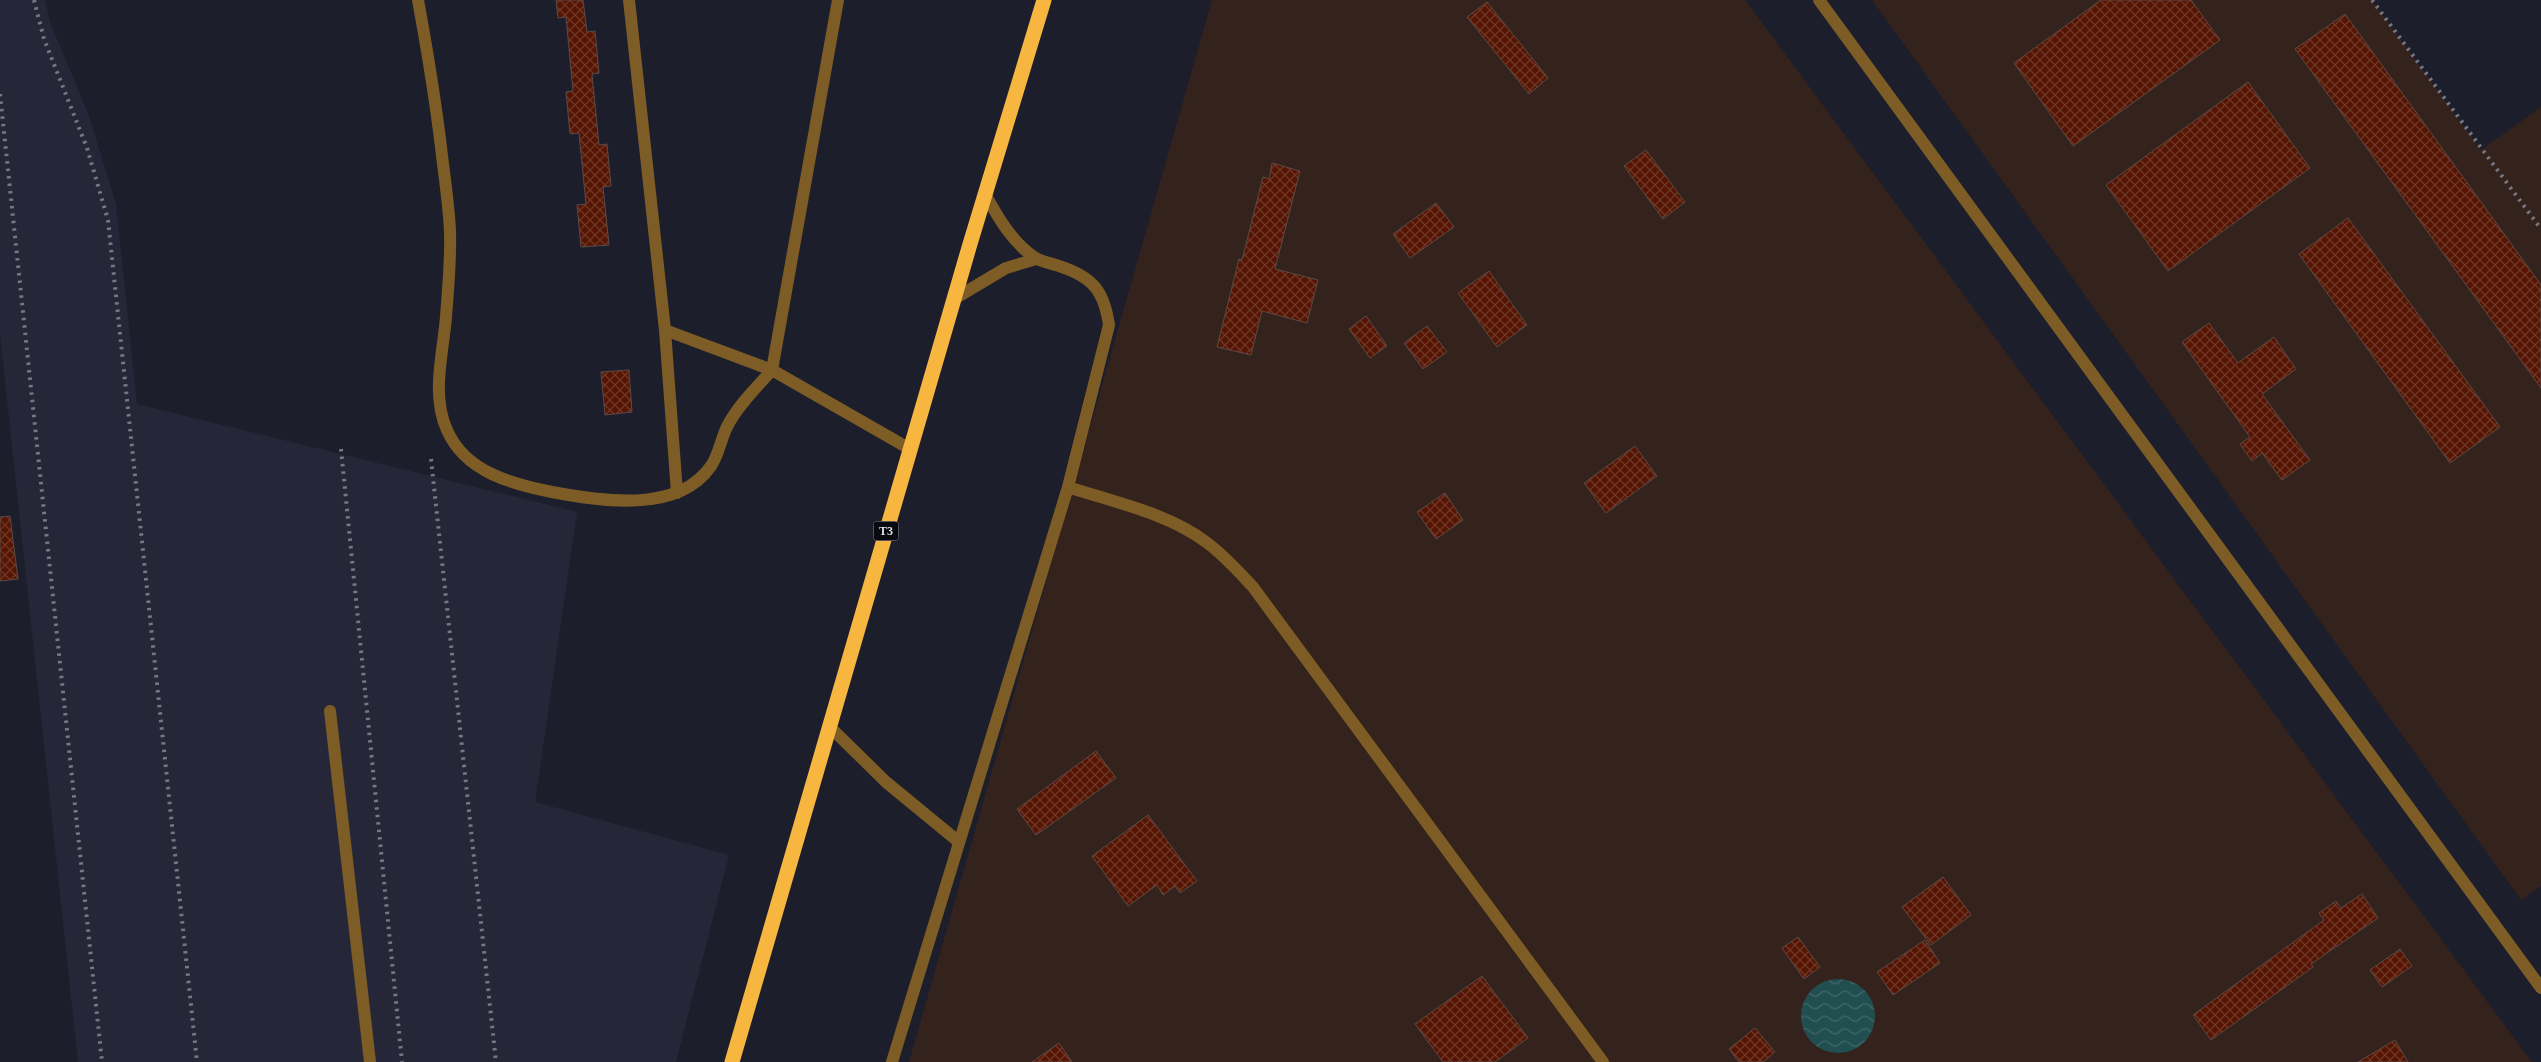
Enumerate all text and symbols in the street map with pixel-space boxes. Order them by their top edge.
road number: T3 [874,522,898,540]

